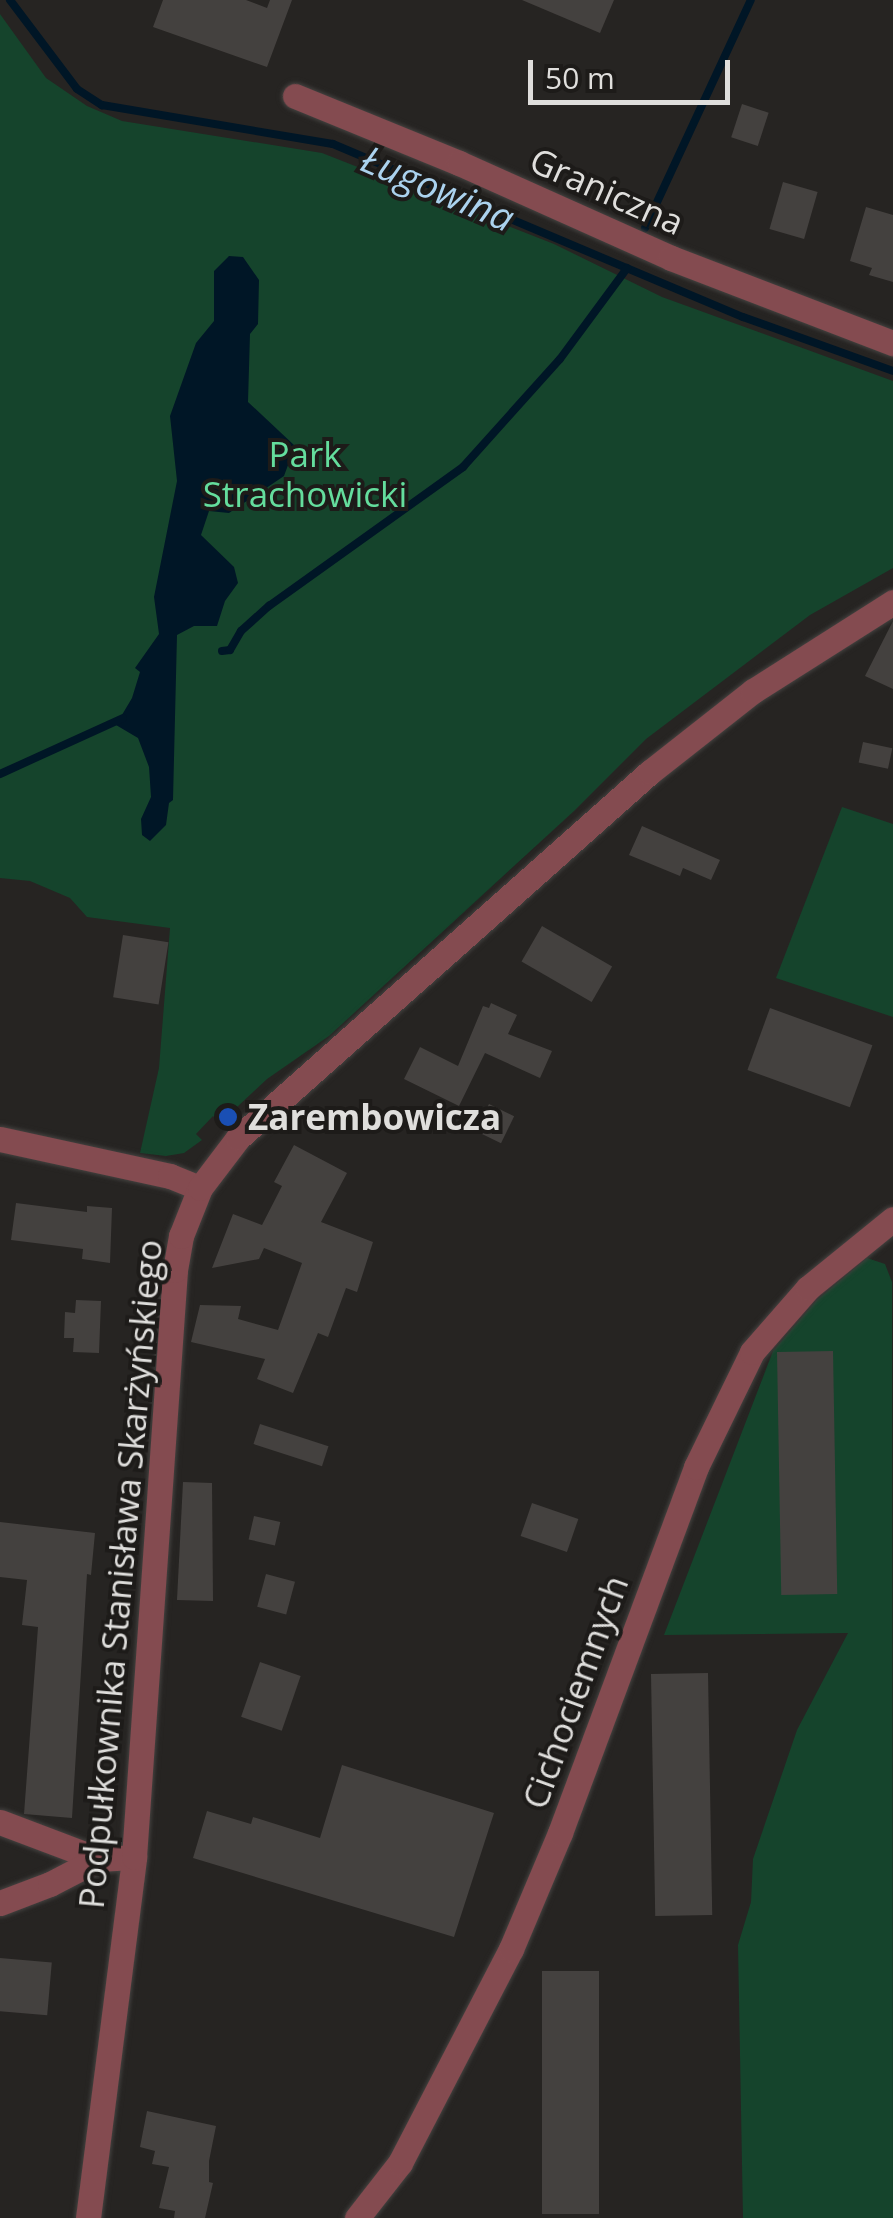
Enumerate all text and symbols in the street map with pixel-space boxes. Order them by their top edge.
scale bar [533,40,736,102]
text: 50 m [545,57,615,98]
water label: Ługowina [355,135,521,241]
street label: Graniczna [524,139,690,243]
park label: Park Strachowicki [203,433,407,515]
place label: Zarembowicza [248,1096,501,1138]
marker: Zarembowicza [217,1106,239,1128]
street label: Podpułkownika Stanisława Skarżyńskiego [70,1238,170,1910]
street label: Cichociemnych [513,1570,637,1814]

